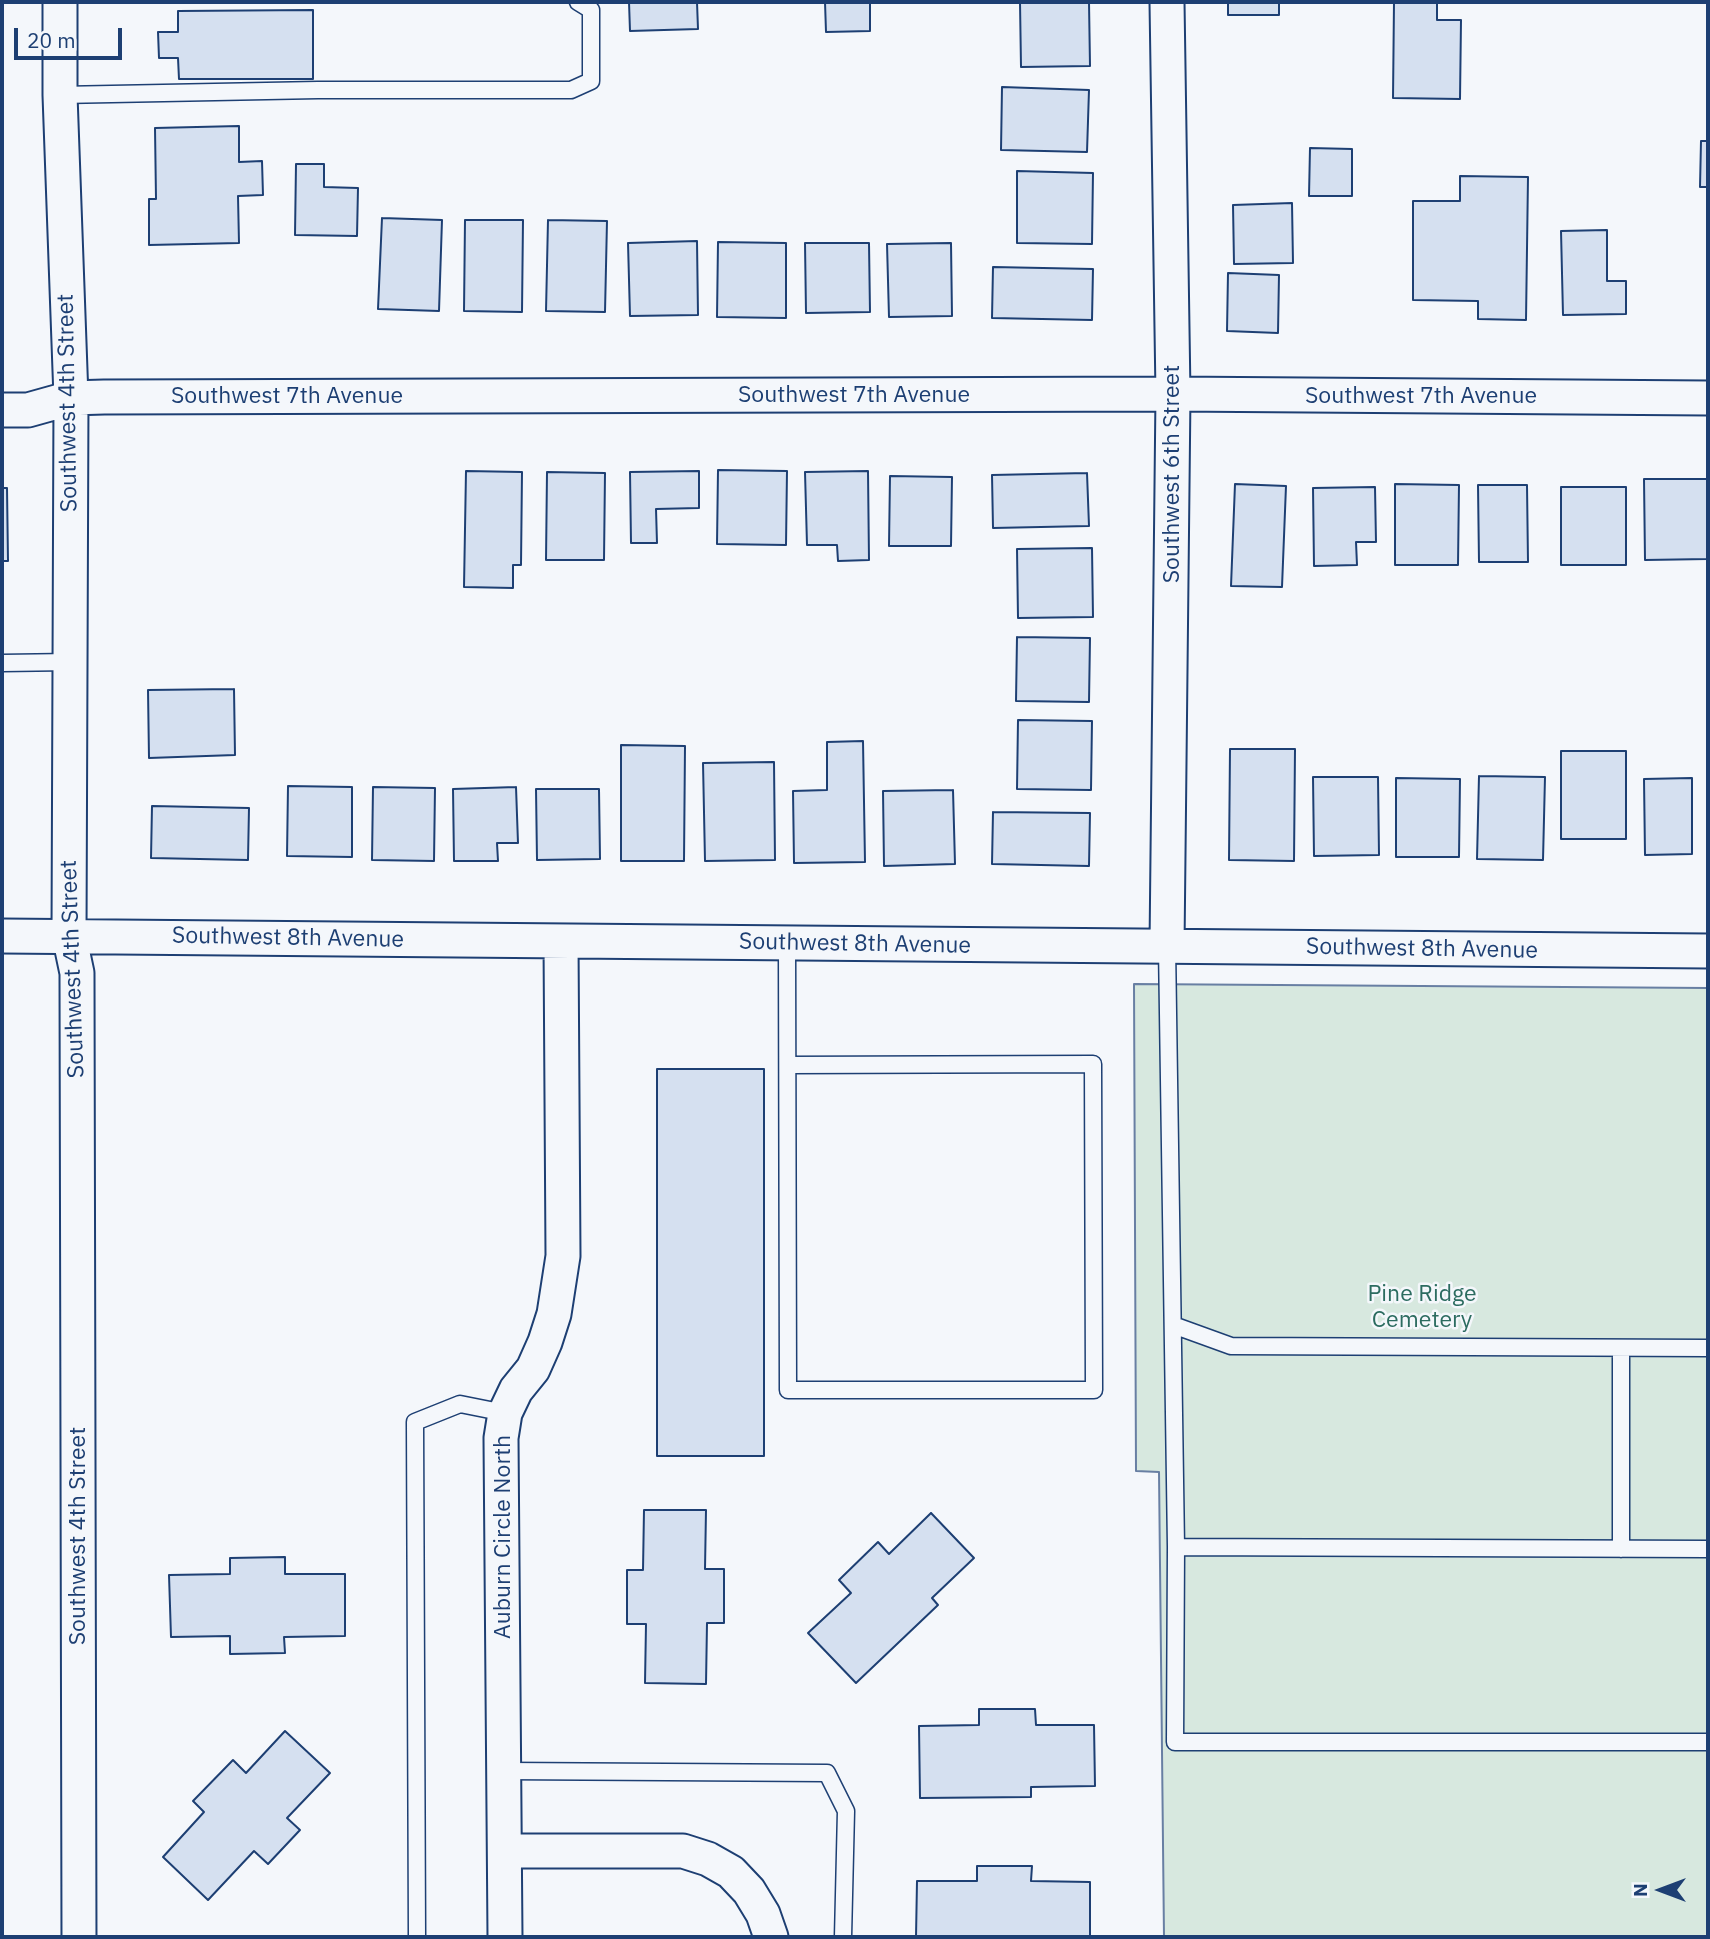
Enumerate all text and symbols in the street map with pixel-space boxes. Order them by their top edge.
scale bar [18,14,126,58]
text: 20 m [27,26,76,54]
street label: Southwest 4th Street [52,294,84,512]
street label: Southwest 6th Street [1158,365,1186,583]
street label: Southwest 7th Avenue [738,381,970,409]
street label: Southwest 7th Avenue [171,382,403,410]
street label: Southwest 7th Avenue [1305,382,1537,410]
street label: Southwest 4th Street [55,859,91,1079]
street label: Southwest 8th Avenue [172,922,404,954]
street label: Southwest 8th Avenue [739,928,971,960]
street label: Southwest 8th Avenue [1306,933,1538,965]
park label: Pine Ridge Cemetery [1367,1280,1477,1334]
street label: Southwest 4th Street [64,1427,92,1645]
street label: Auburn Circle North [489,1435,517,1639]
north arrow [1626,1855,1696,1925]
text: N [1628,1883,1652,1897]

